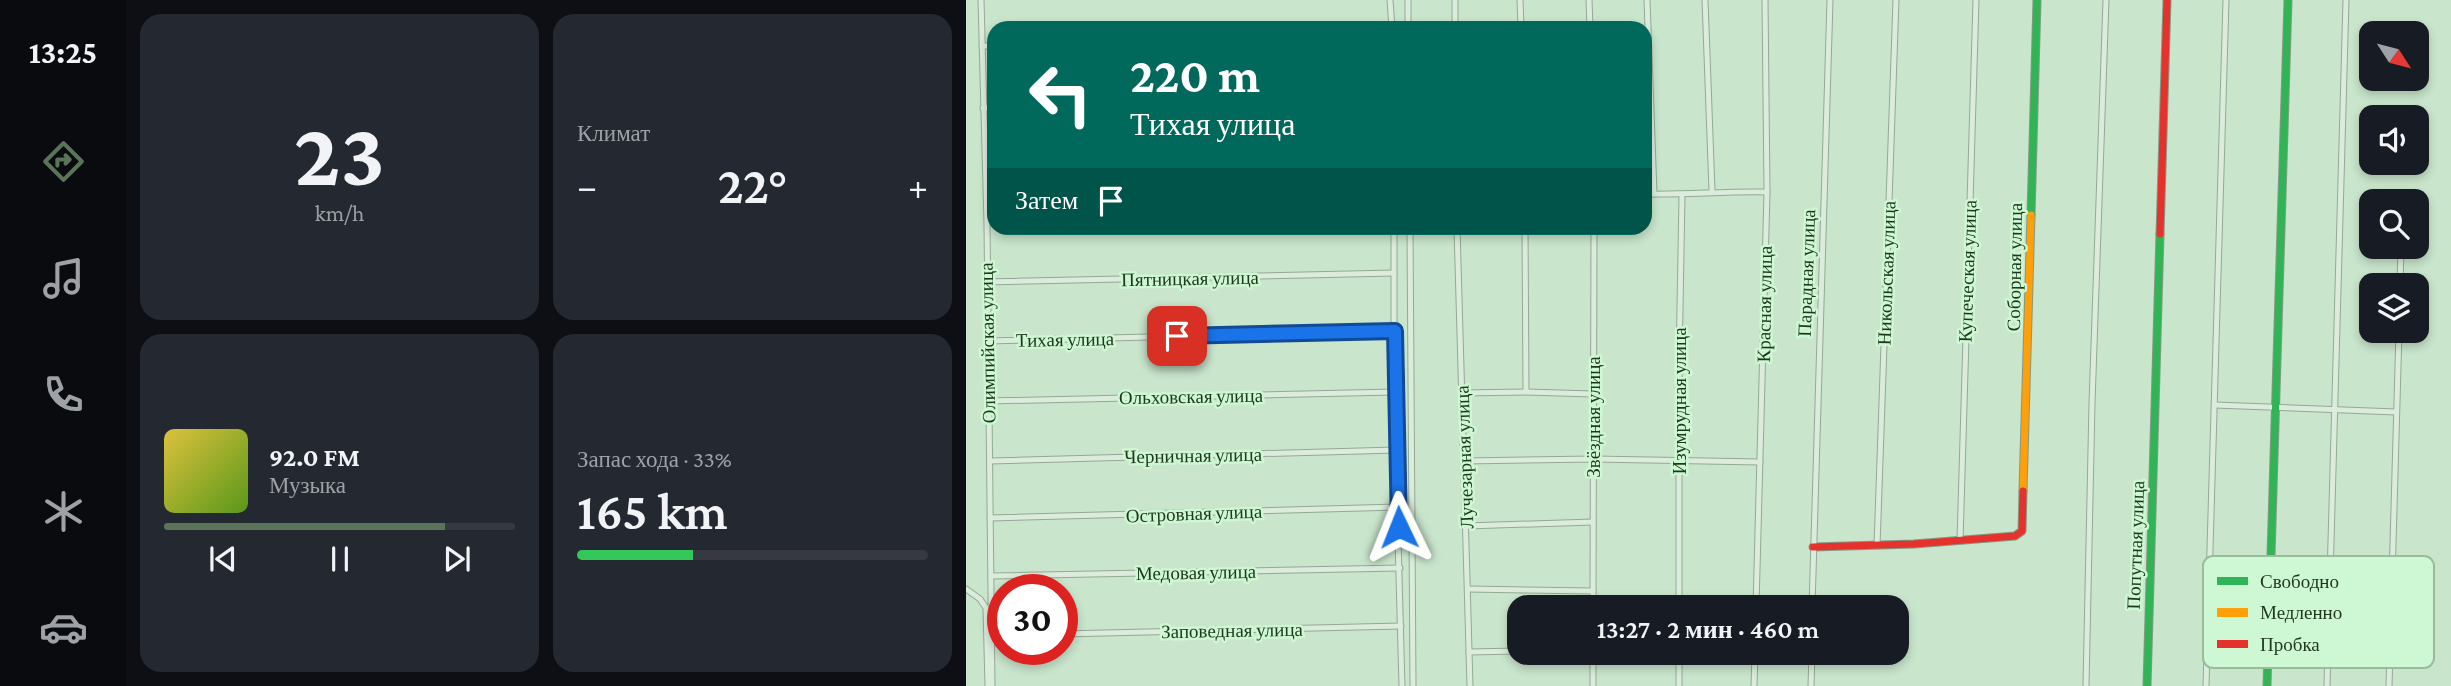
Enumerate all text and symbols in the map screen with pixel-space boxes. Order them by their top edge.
north arrow [2359,21,2429,91]
map controls [2359,21,2429,343]
text: 13:25 [29,34,97,70]
text: 220 m [1130,48,1260,103]
icon: left [1015,49,1106,140]
text: 23 [294,103,385,205]
button: sound [2359,105,2429,175]
text: Тихая улица [1130,106,1295,142]
text: Климат [577,120,650,146]
icon: directions [39,137,88,186]
text: 22° [718,156,787,214]
text: − [577,165,597,207]
text: + [908,165,928,207]
icon: arrive [1092,182,1130,220]
text: Затем [1015,186,1078,215]
button: search [2359,189,2429,259]
street label: Купеческая улица [1955,199,1980,343]
text: km/h [315,200,364,226]
street label: Никольская улица [1873,200,1900,346]
street label: Соборная улица [2003,202,2026,332]
street label: Парадная улица [1794,208,1819,337]
street label: Красная улица [1753,245,1776,363]
icon: music [39,254,88,303]
street label: Олимпийская улица [976,262,999,424]
street label: Пятницкая улица [1121,267,1260,290]
button: layers [2359,273,2429,343]
pin [1147,306,1207,366]
icon: arrive [1158,317,1196,355]
street label: Изумрудная улица [1669,327,1690,475]
street label: Тихая улица [1016,328,1115,351]
street label: Звёздная улица [1583,356,1604,478]
icon: phone [39,370,88,419]
street label: Лучезарная улица [1451,384,1477,529]
street label: Ольховская улица [1119,385,1264,408]
text: 92.0 FM [269,443,360,472]
street label: Черничная улица [1124,444,1263,467]
text: Запас хода · 33% [577,446,732,472]
text: Музыка [269,472,346,498]
street label: Попутная улица [2123,480,2148,610]
text: 165 km [577,482,728,540]
icon: climate [39,487,88,536]
position arrow [1362,490,1436,564]
street label: Островная улица [1125,501,1263,526]
icon: previous [204,540,242,578]
icon: pause [321,540,359,578]
icon: next [438,540,476,578]
legend [2203,556,2434,668]
street label: Медовая улица [1136,561,1257,584]
text: Свободно [2260,571,2339,592]
speed limit sign: 30 [987,574,1078,665]
text: Медленно [2260,602,2342,623]
icon: car [39,603,88,652]
text: 13:27 · 2 мин · 460 m [1597,615,1819,644]
street label: Заповедная улица [1161,619,1304,642]
text: Пробка [2260,634,2320,655]

